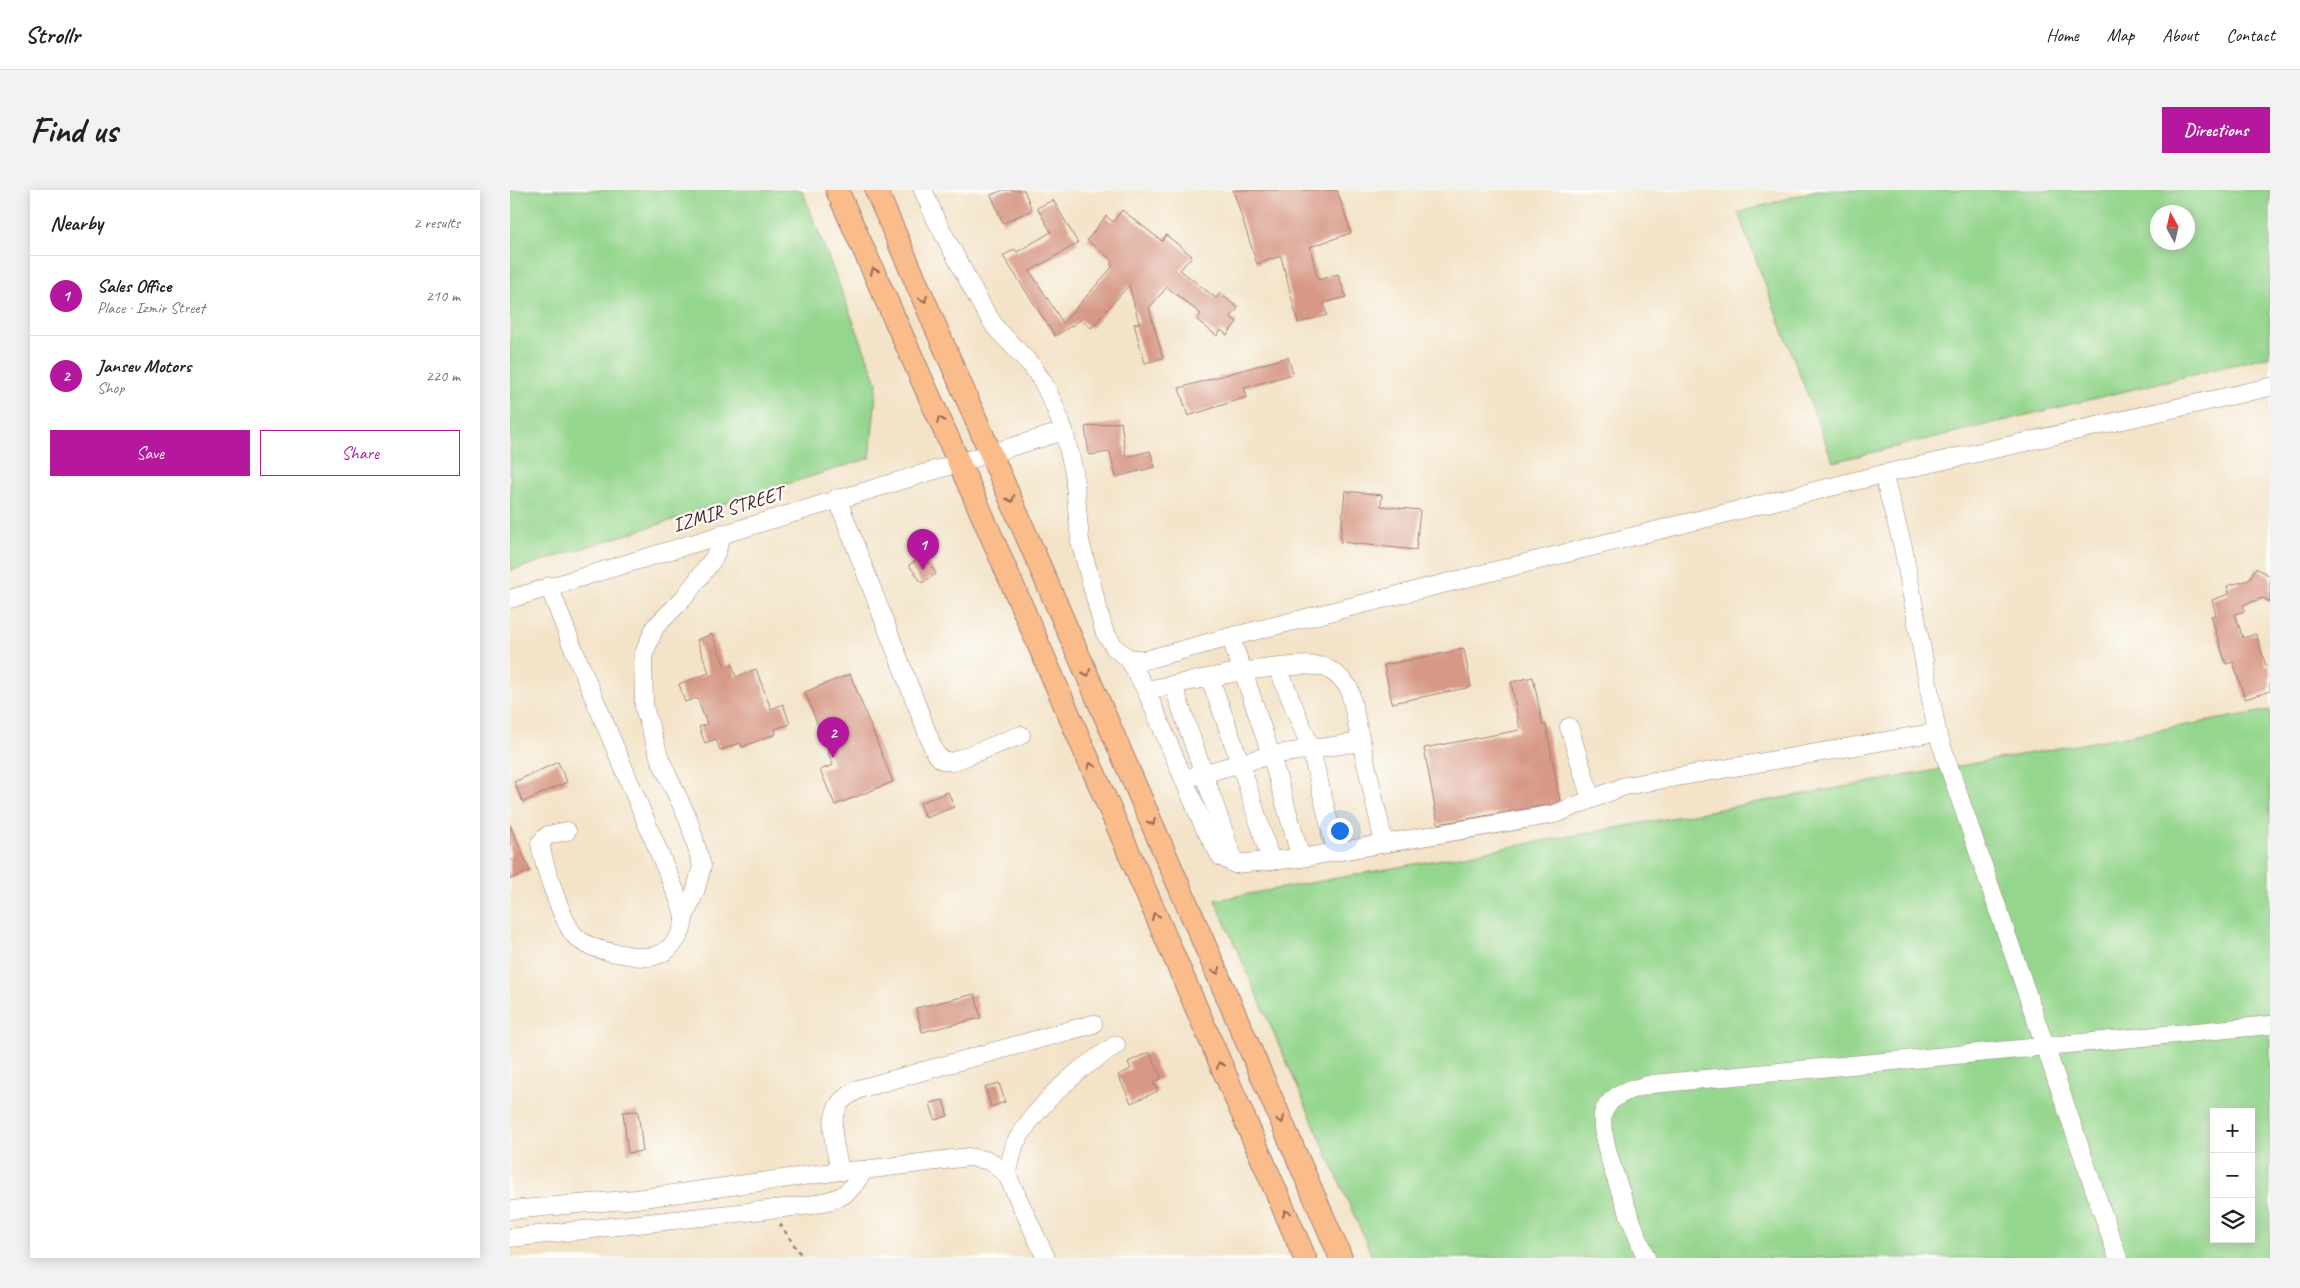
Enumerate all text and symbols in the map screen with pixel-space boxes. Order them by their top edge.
text: Strollr [25,20,80,50]
text: Home [2046,24,2079,46]
text: Map [2107,24,2134,46]
text: About [2162,24,2198,46]
text: Contact [2226,24,2275,46]
button: Directions [2162,107,2270,153]
text: Find us [30,108,117,153]
north arrow [2150,205,2195,250]
text: Nearby [50,210,103,236]
text: 2 results [413,213,460,233]
one-way arrow [869,267,880,276]
text: Sales Office [97,274,171,298]
text: 1 [62,286,70,306]
text: 210 m [426,286,460,306]
one-way arrow [917,294,928,303]
text: Place · Izmir Street [97,298,205,318]
text: Jansev Motors [97,354,191,378]
text: 2 [62,366,70,386]
text: 220 m [426,366,460,386]
text: Shop [97,378,124,398]
one-way arrow [935,416,946,425]
button: Save [50,430,250,476]
button: Share [260,430,460,476]
street label: IZMIR STREET [670,479,790,538]
one-way arrow [1004,494,1015,503]
pin: 1 [907,529,939,570]
one-way arrow [1080,668,1091,677]
pin: 2 [817,717,849,758]
one-way arrow [1087,762,1098,771]
one-way arrow [1145,817,1156,826]
your location [1327,818,1353,844]
one-way arrow [1150,912,1161,921]
one-way arrow [1210,966,1221,975]
one-way arrow [1216,1061,1227,1070]
map controls [2210,1108,2255,1243]
button: + [2210,1108,2255,1153]
one-way arrow [1275,1115,1286,1124]
button: − [2210,1153,2255,1198]
button: layers [2210,1198,2255,1243]
one-way arrow [1281,1209,1292,1218]

